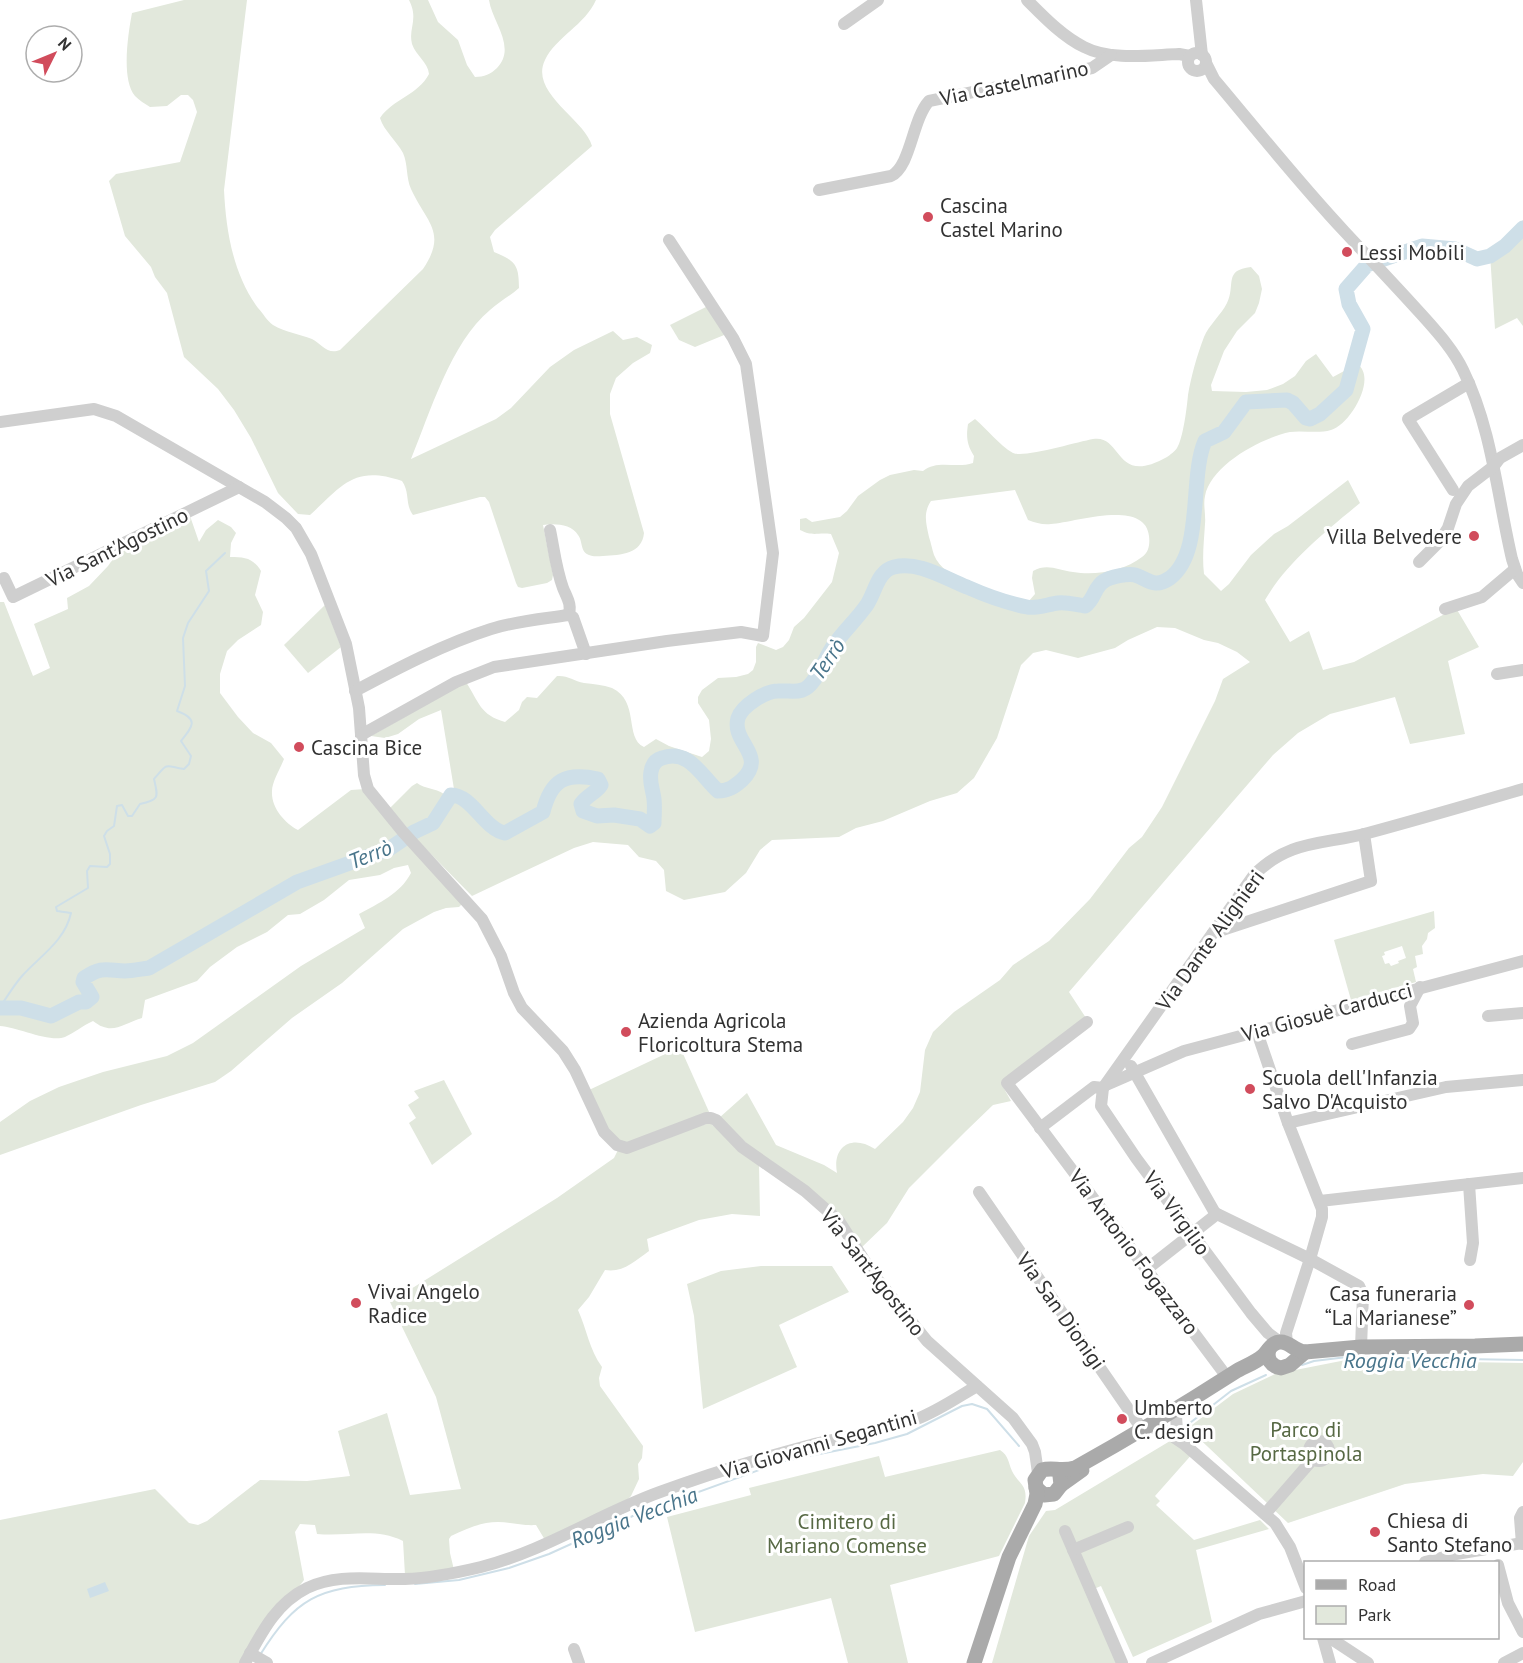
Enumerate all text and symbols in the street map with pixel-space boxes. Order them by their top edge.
north arrow [24,24,84,84]
text: N [54,33,76,54]
street label: Via Castelmarino [936,54,1091,112]
place label: Cascina Castel Marino [940,192,1063,243]
marker: Cascina Castel Marino [921,210,935,224]
place label: Lessi Mobili [1359,239,1465,266]
marker: Lessi Mobili [1340,245,1354,259]
street label: Via Sant'Agostino [41,501,192,593]
place label: Villa Belvedere [1326,523,1462,550]
marker: Villa Belvedere [1467,529,1481,543]
water label: Terrò [803,633,851,685]
place label: Cascina Bice [311,734,422,761]
marker: Cascina Bice [292,740,306,754]
water label: Terrò [344,833,396,875]
street label: Via Dante Alighieri [1149,864,1270,1017]
street label: Via Giosuè Carducci [1238,976,1415,1048]
place label: Azienda Agricola Floricoltura Stema [638,1007,803,1058]
marker: Azienda Agricola Floricoltura Stema [619,1025,633,1039]
place label: Scuola dell'Infanzia Salvo D'Acquisto [1262,1064,1438,1115]
marker: Scuola dell'Infanzia Salvo D'Acquisto [1243,1082,1257,1096]
street label: Via Antonio Fogazzaro [1062,1163,1205,1340]
street label: Via Virgilio [1137,1165,1217,1260]
street label: Via Sant'Agostino [814,1202,931,1341]
street label: Via San Dionigi [1010,1246,1111,1375]
place label: Vivai Angelo Radice [367,1278,480,1329]
place label: Casa funeraria “La Marianese” [1325,1280,1457,1331]
marker: Vivai Angelo Radice [349,1296,363,1310]
marker: Casa funeraria “La Marianese” [1462,1298,1476,1312]
water label: Roggia Vecchia [1343,1346,1477,1374]
place label: Umberto C. design [1134,1394,1214,1445]
street label: Via Giovanni Segantini [717,1403,920,1485]
marker: Umberto C. design [1115,1412,1129,1426]
park label: Parco di Portaspinola [1250,1416,1362,1467]
water label: Roggia Vecchia [567,1480,702,1554]
place label: Chiesa di Santo Stefano [1387,1507,1512,1558]
park label: Cimitero di Mariano Comense [767,1508,927,1559]
marker: Chiesa di Santo Stefano [1368,1525,1382,1539]
legend [1304,1561,1499,1639]
text: Road [1358,1573,1396,1596]
text: Park [1358,1603,1391,1626]

